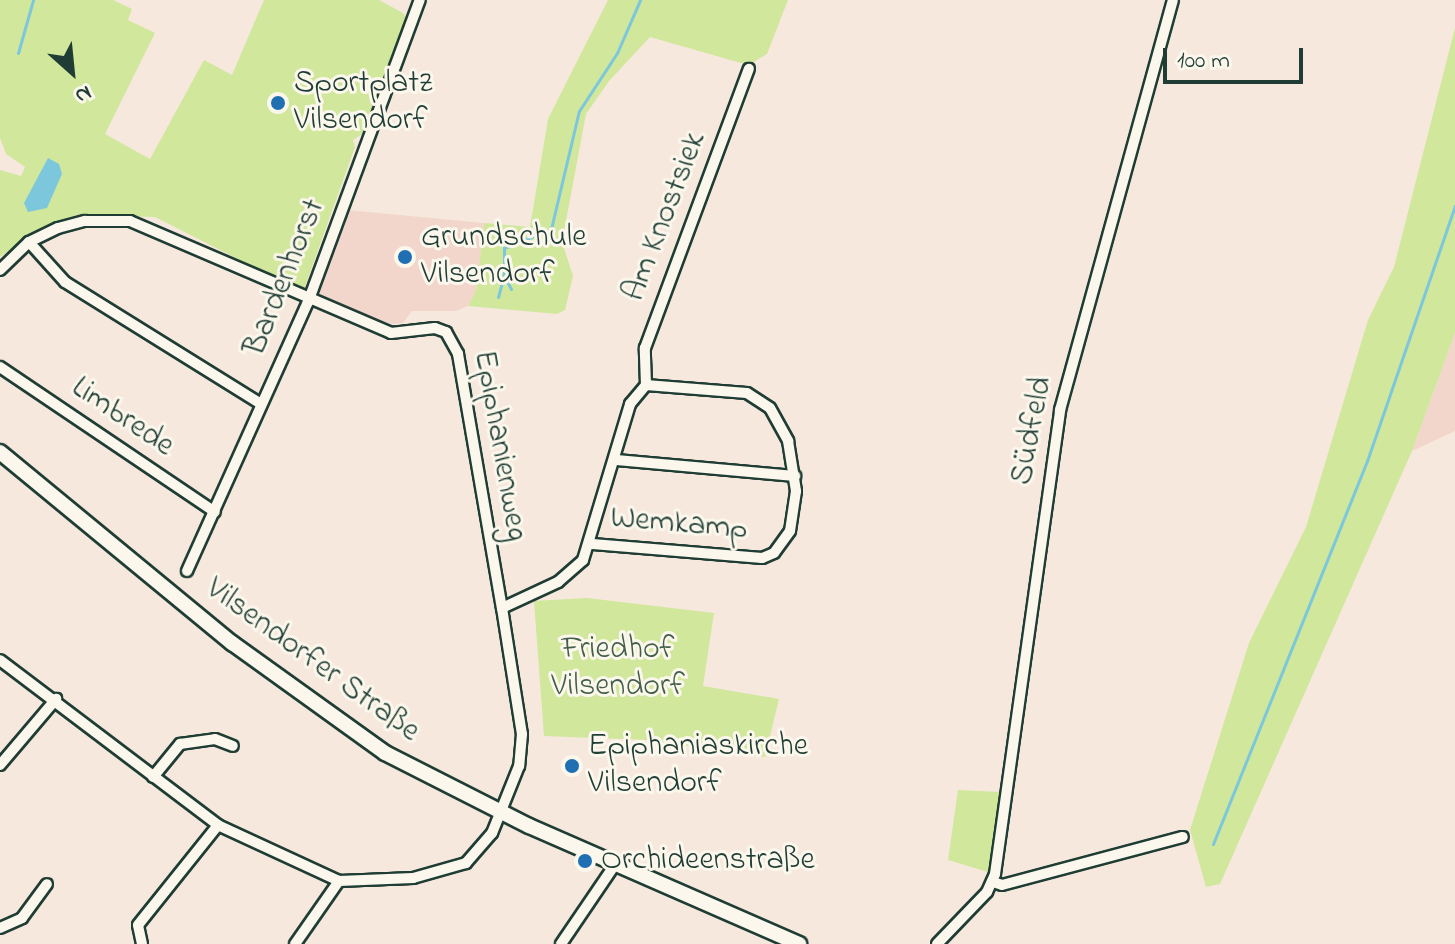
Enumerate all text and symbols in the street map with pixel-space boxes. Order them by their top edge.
north arrow [32,32,112,112]
scale bar [1167,32,1307,82]
text: 100 m [1177,44,1230,79]
place label: Sportplatz Vilsendorf [294,66,433,141]
text: N [69,76,97,111]
marker: Sportplatz Vilsendorf [269,94,287,112]
street label: Am Knostsiek [616,127,716,307]
street label: Bardenhorst [237,194,335,362]
place label: Grundschule Vilsendorf [421,220,587,295]
marker: Grundschule Vilsendorf [396,248,414,266]
street label: Epiphanienweg [463,348,535,544]
street label: Limbrede [63,370,181,466]
street label: Südfeld [1004,374,1062,488]
street label: Wemkamp [609,500,749,550]
street label: Vilsendorfer Straße [197,570,427,752]
park label: Friedhof Vilsendorf [551,632,685,707]
place label: Epiphaniaskirche Vilsendorf [588,729,808,804]
marker: Epiphaniaskirche Vilsendorf [563,757,581,775]
place label: Orchideenstraße [601,842,815,880]
marker: Orchideenstraße [576,852,594,870]

